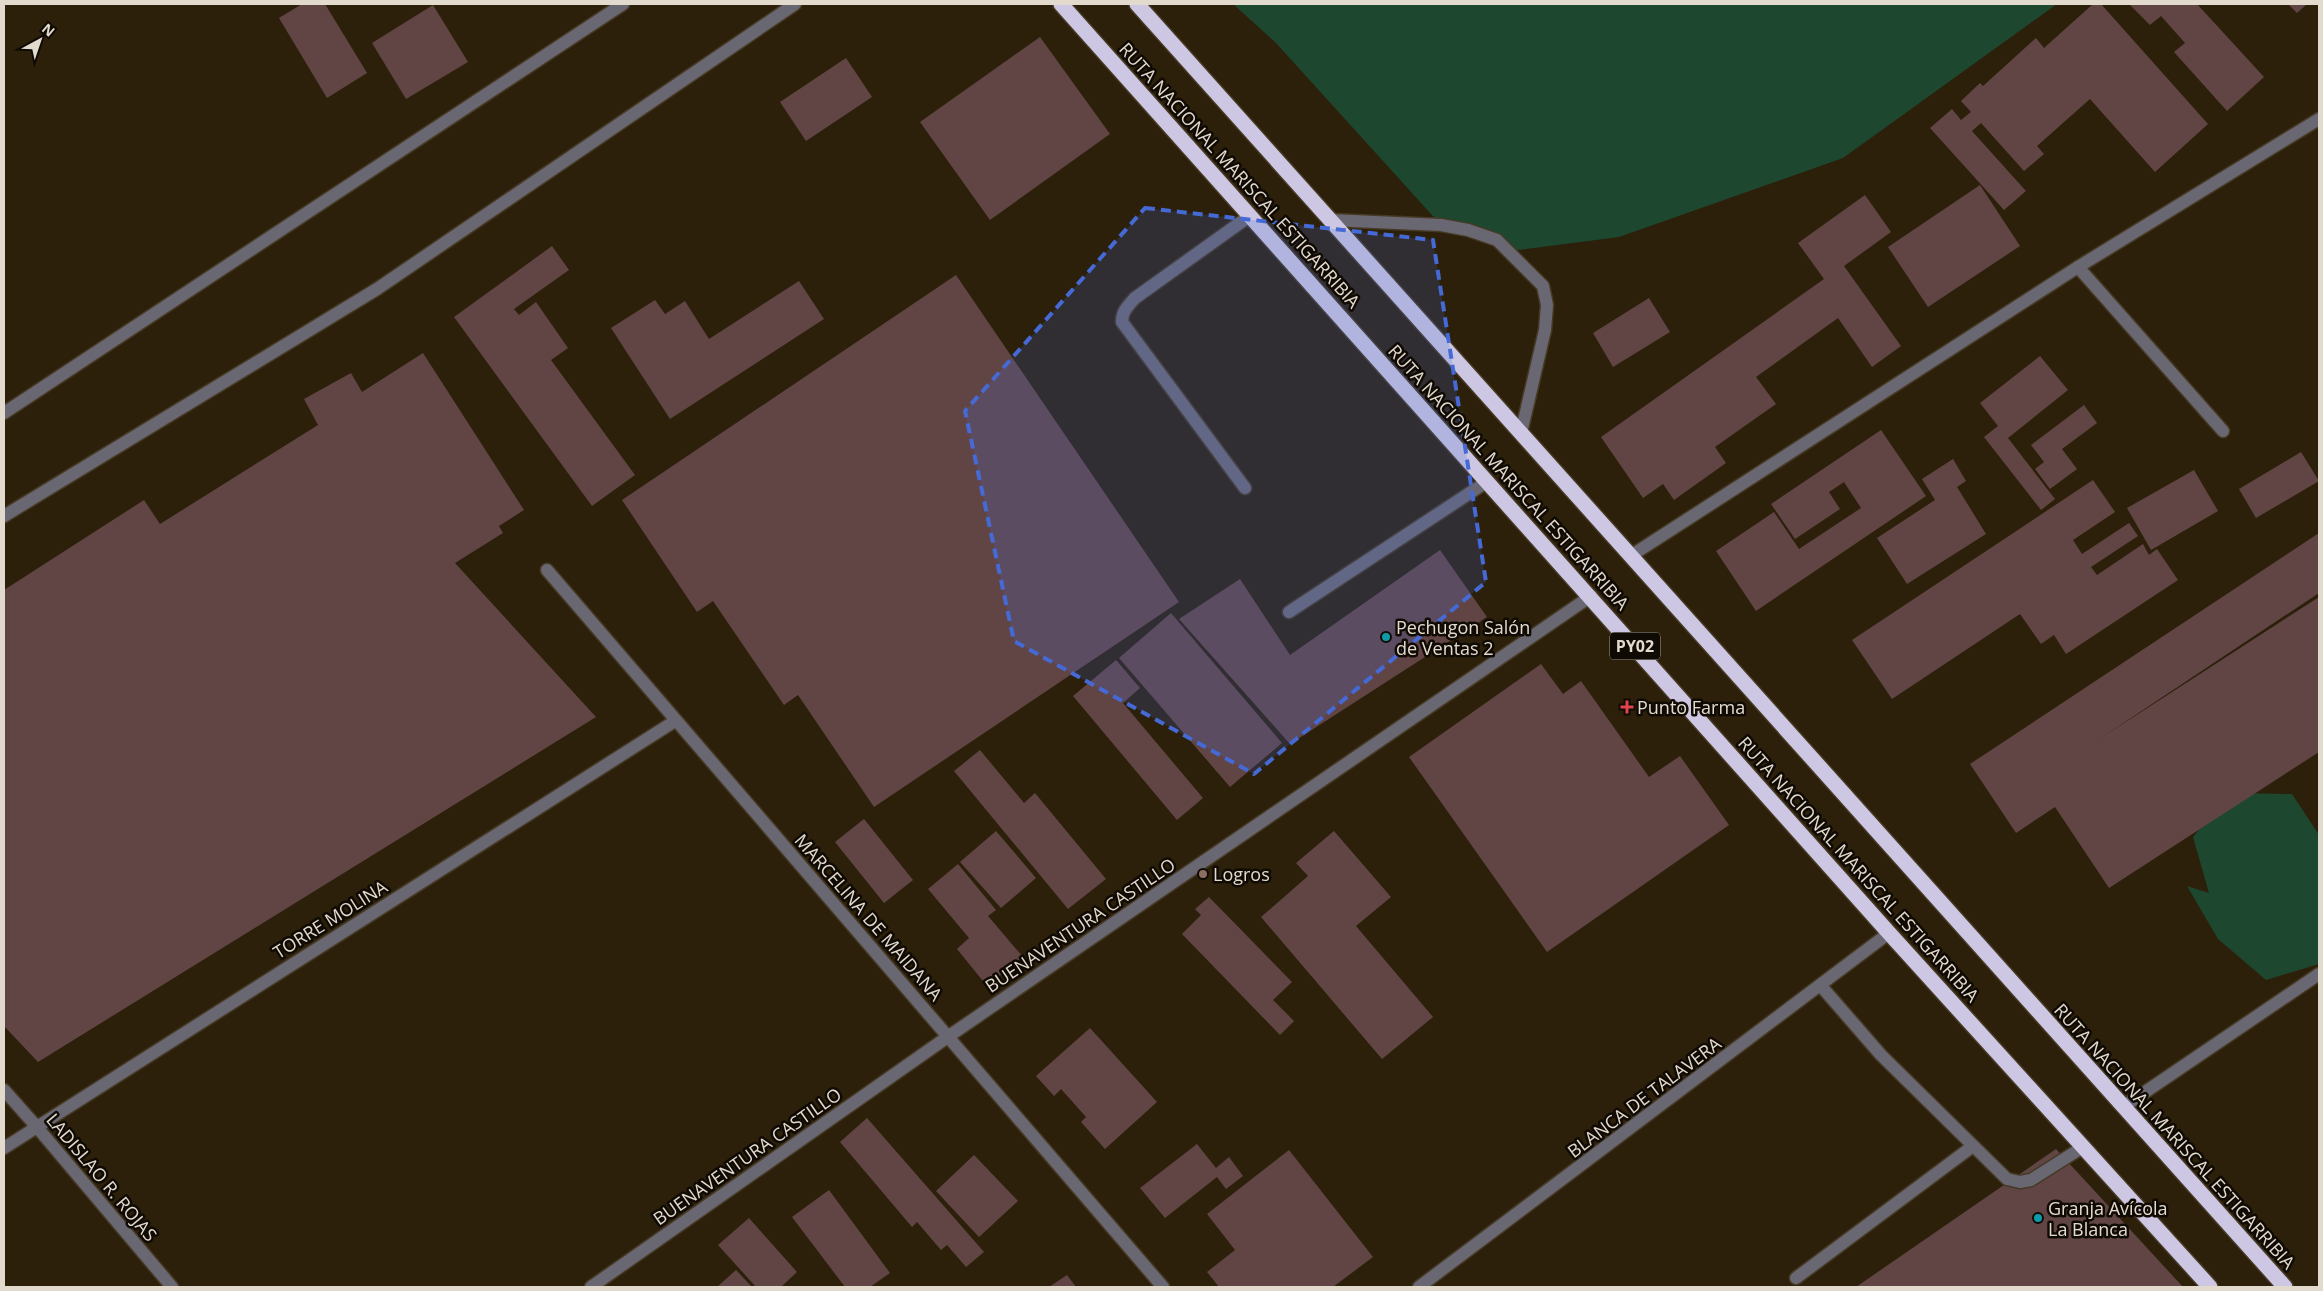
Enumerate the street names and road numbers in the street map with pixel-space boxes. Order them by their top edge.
street label: RUTA NACIONAL MARISCAL ESTIGARRIBIA [1114,37,1366,313]
street label: RUTA NACIONAL MARISCAL ESTIGARRIBIA [1383,339,1635,615]
road number: PY02 [1610,632,1660,659]
street label: RUTA NACIONAL MARISCAL ESTIGARRIBIA [1733,731,1985,1007]
street label: MARCELINA DE MAIDANA [790,828,949,1006]
street label: BUENAVENTURA CASTILLO [980,852,1180,998]
street label: TORRE MOLINA [268,874,392,964]
street label: RUTA NACIONAL MARISCAL ESTIGARRIBIA [2049,998,2301,1274]
street label: BLANCA DE TALAVERA [1562,1031,1726,1163]
street label: BUENAVENTURA CASTILLO [648,1082,846,1230]
street label: LADISLAO R. ROJAS [41,1108,163,1246]

